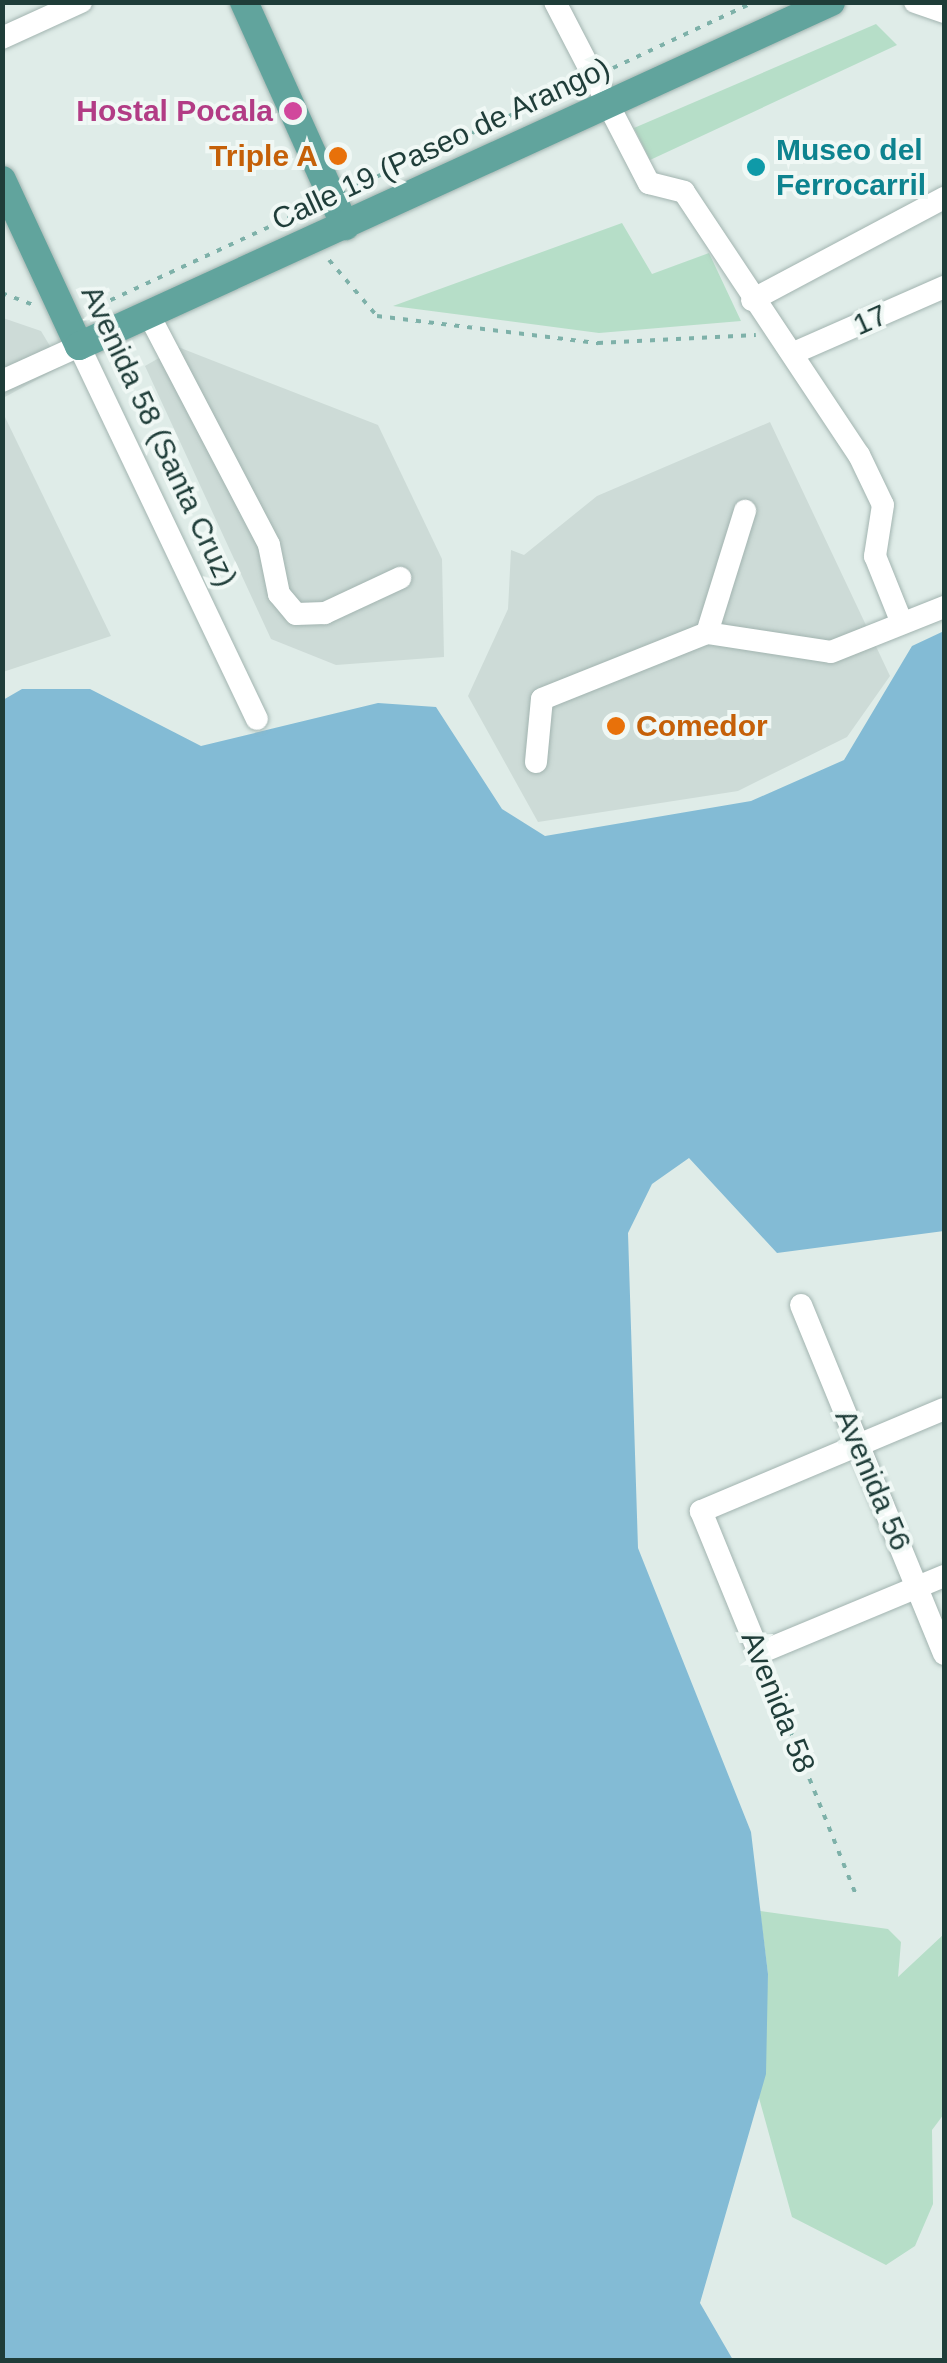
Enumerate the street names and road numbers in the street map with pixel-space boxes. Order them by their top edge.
street label: Calle 19 (Paseo de Arango) [266,49,616,239]
street label: Avenida 58 (Santa Cruz) [73,280,245,592]
street label: 17 [847,297,893,343]
street label: Avenida 56 [827,1404,919,1556]
street label: Avenida 58 [733,1626,823,1778]

